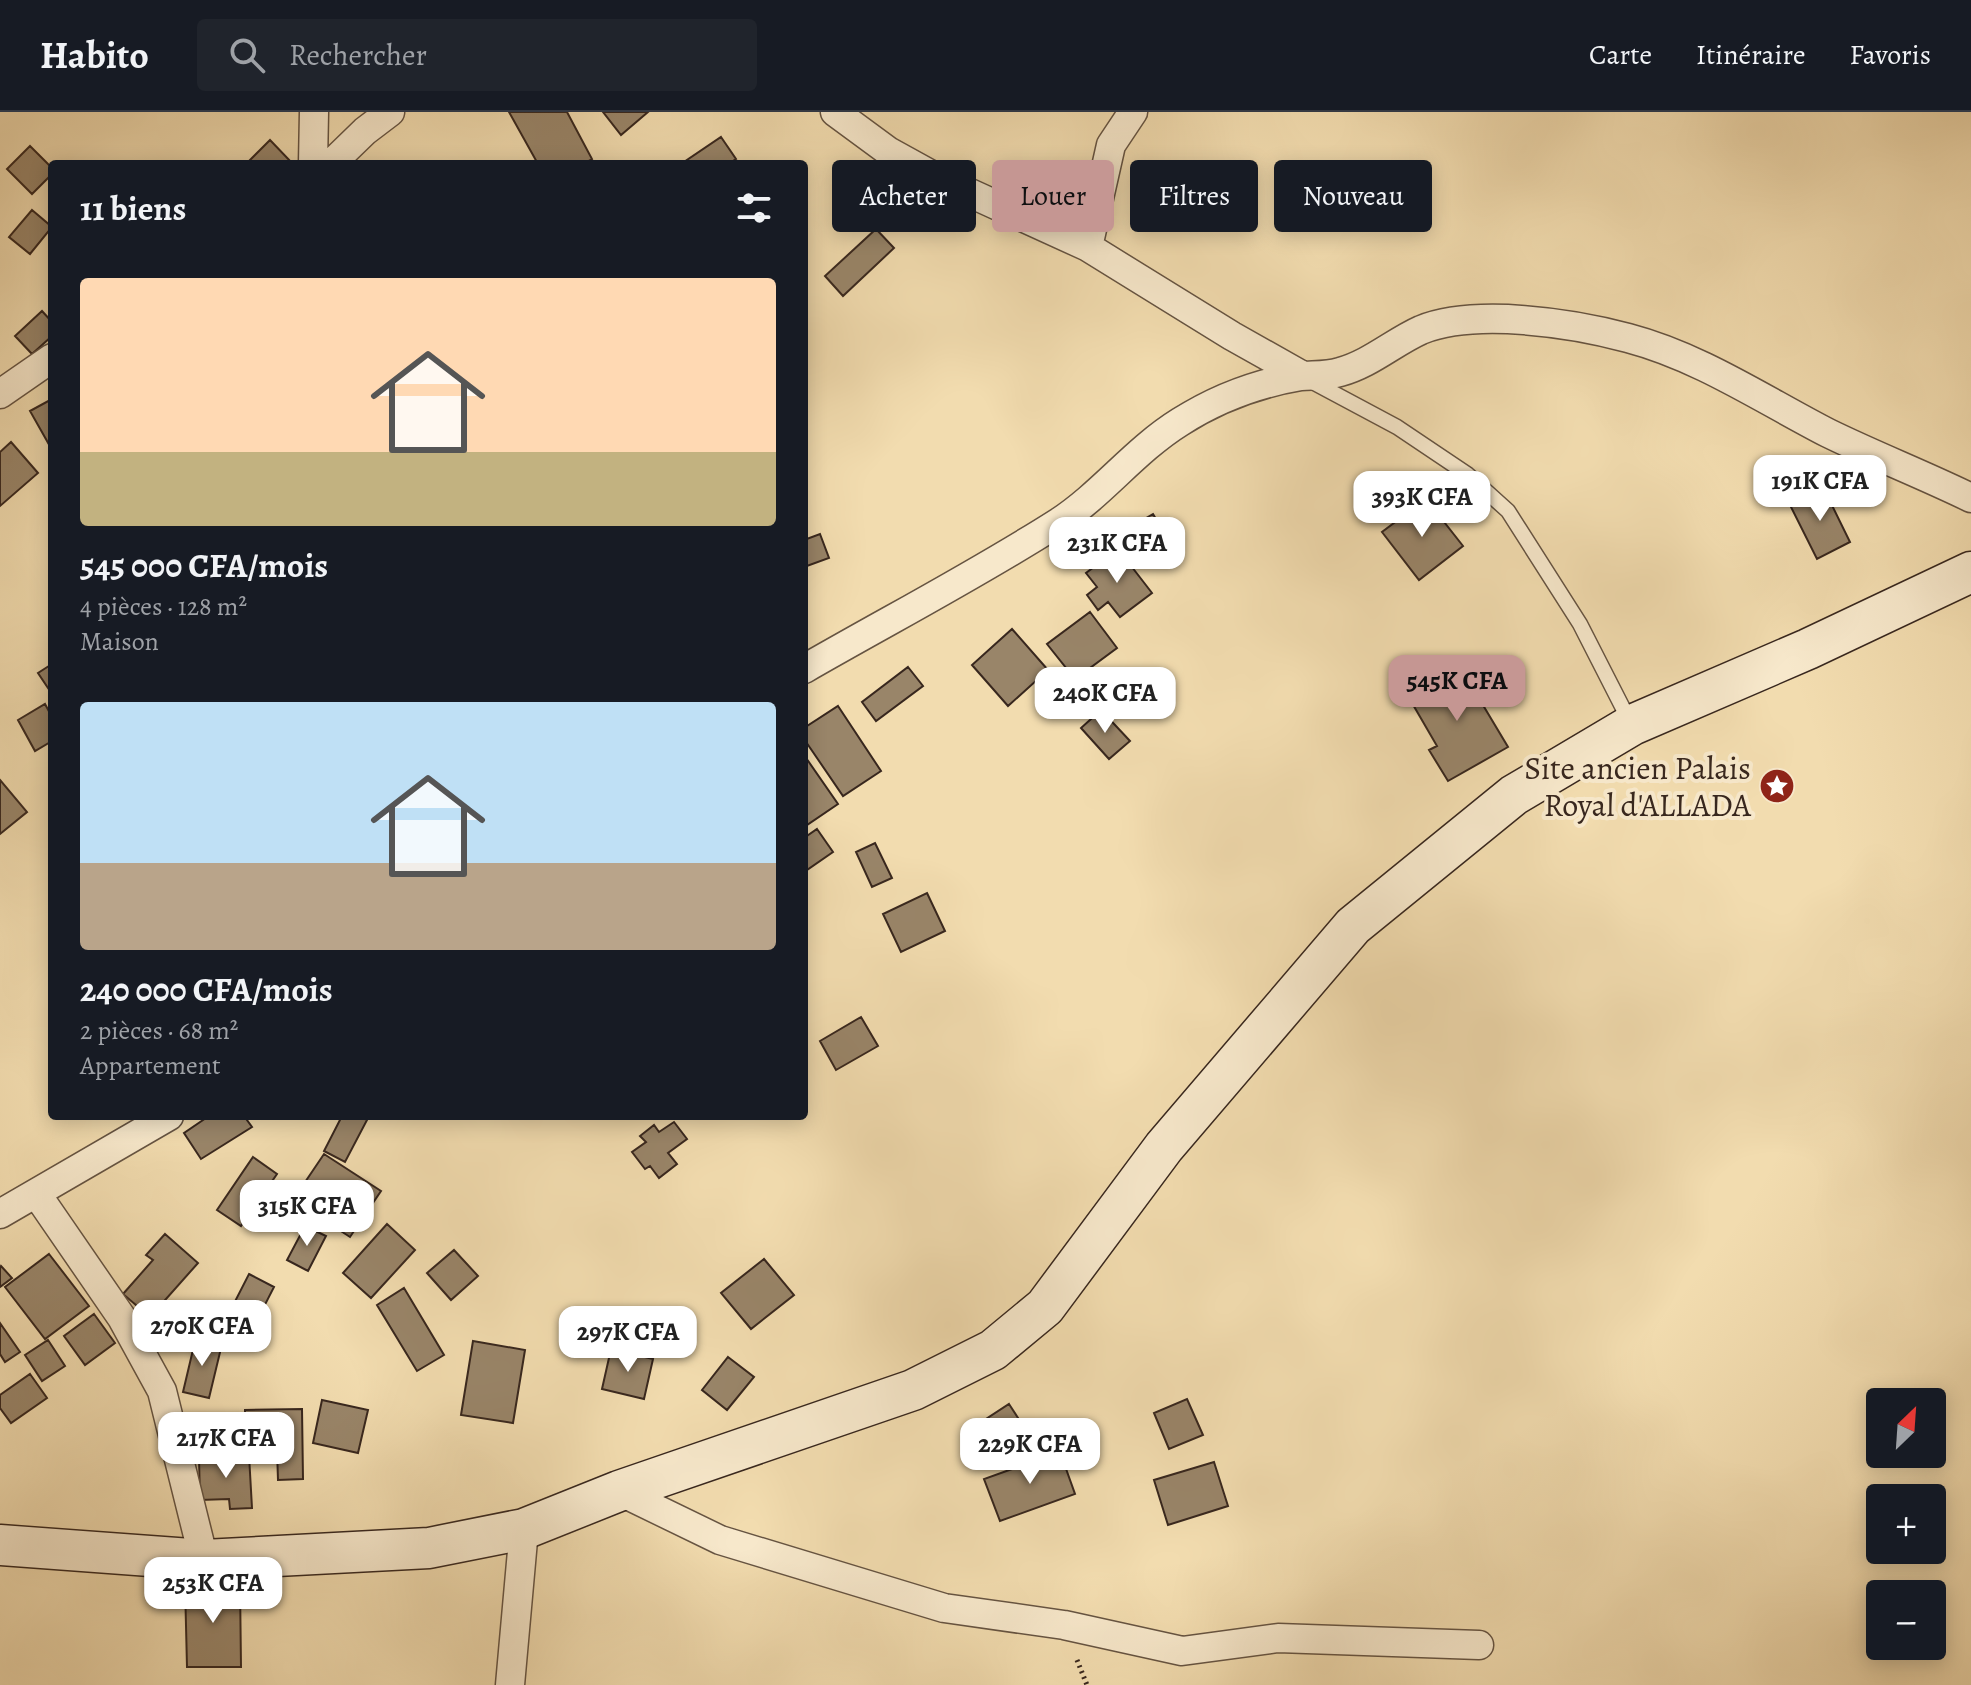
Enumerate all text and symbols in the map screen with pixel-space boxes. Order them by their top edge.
search box [197,19,757,91]
text: Habito [40,29,149,81]
icon: search [225,33,269,77]
text: Rechercher [289,35,427,75]
text: Carte [1589,36,1652,74]
text: Itinéraire [1696,36,1806,74]
text: Favoris [1850,36,1931,74]
chip: Acheter [832,160,976,232]
chip: Louer [992,160,1114,232]
chip: Filtres [1130,160,1258,232]
chip: Nouveau [1274,160,1432,232]
text: 11 biens [80,185,186,232]
icon: filters [732,186,776,230]
icon: home [356,330,500,474]
pin: 191K CFA [1737,455,1903,523]
text: 191K CFA [1771,463,1869,498]
pin: 393K CFA [1339,471,1505,539]
text: 393K CFA [1371,479,1473,514]
pin: 231K CFA [1034,517,1200,585]
text: 231K CFA [1067,525,1167,560]
text: 545 000 CFA/mois [80,542,328,589]
text: 4 pièces · 128 m² [80,589,247,624]
text: Maison [80,624,159,659]
pin: 545K CFA [1374,655,1540,723]
text: 545K CFA [1406,663,1508,698]
pin: 240K CFA [1022,667,1188,735]
text: 240K CFA [1053,675,1157,710]
place label: Site ancien Palais Royal d'ALLADA [1524,746,1752,827]
icon: home [356,754,500,898]
place icon: Site ancien Palais Royal d'ALLADA [1758,767,1796,805]
text: 240 000 CFA/mois [80,966,333,1013]
text: 2 pièces · 68 m² [80,1013,238,1048]
text: Appartement [80,1048,221,1083]
pin: 315K CFA [224,1180,390,1248]
text: 315K CFA [258,1188,356,1223]
pin: 270K CFA [119,1300,285,1368]
pin: 297K CFA [545,1306,711,1374]
text: 270K CFA [150,1308,254,1343]
text: 297K CFA [577,1314,679,1349]
north arrow [1866,1388,1946,1468]
map controls [1866,1388,1946,1660]
pin: 217K CFA [143,1412,309,1480]
pin: 229K CFA [947,1418,1113,1486]
text: 217K CFA [176,1420,276,1455]
text: 229K CFA [978,1426,1082,1461]
button: + [1866,1484,1946,1564]
pin: 253K CFA [130,1557,296,1625]
text: 253K CFA [162,1565,264,1600]
button: − [1866,1580,1946,1660]

